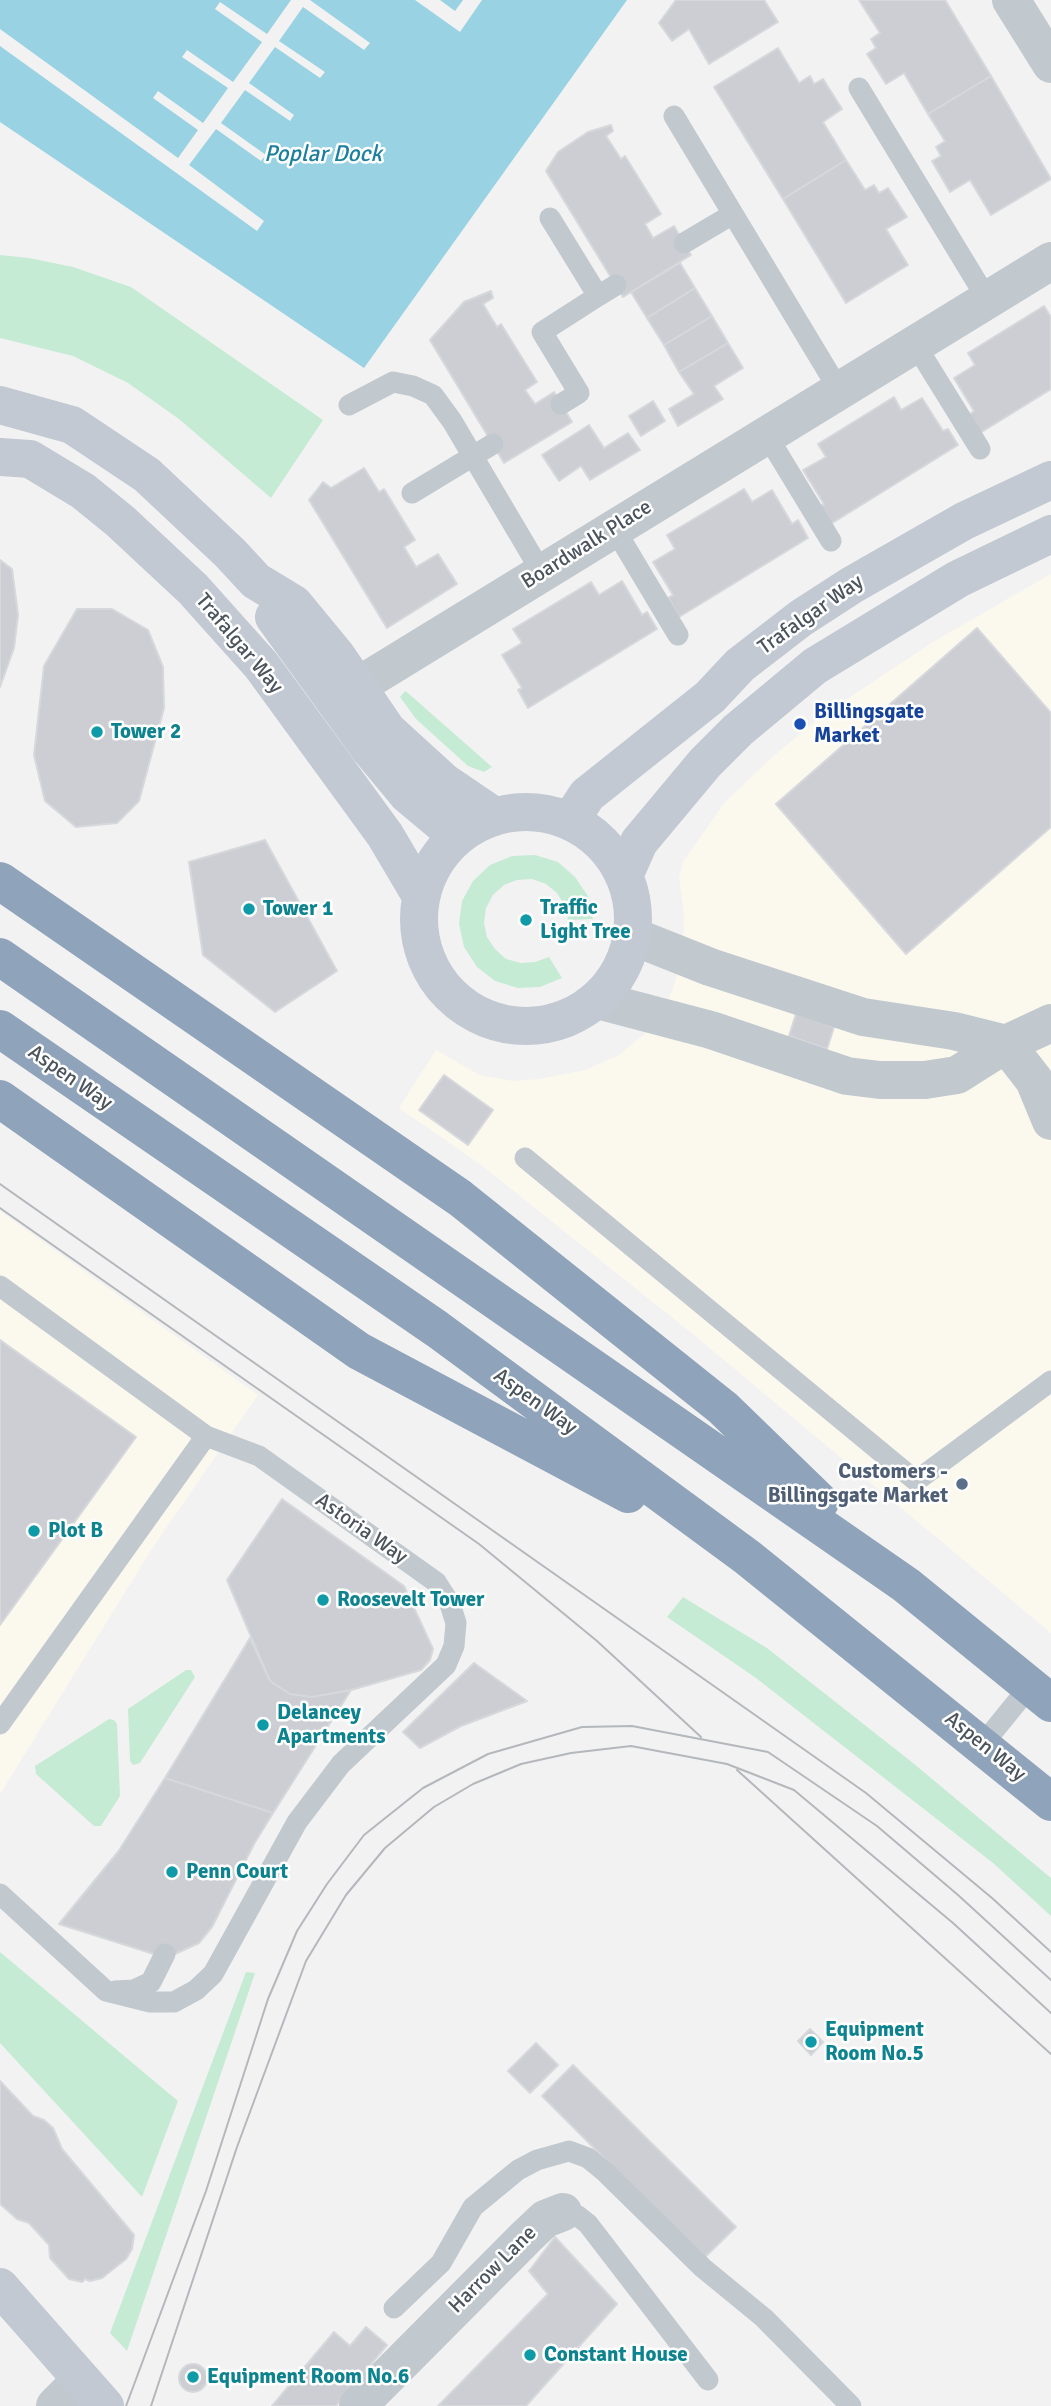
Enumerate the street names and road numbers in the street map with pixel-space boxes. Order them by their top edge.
street label: Boardwalk Place [517,495,657,595]
street label: Trafalgar Way [754,570,868,660]
street label: Trafalgar Way [190,589,288,699]
street label: Aspen Way [23,1040,117,1116]
street label: Aspen Way [488,1363,582,1441]
street label: Astoria Way [310,1488,412,1570]
street label: Aspen Way [939,1707,1031,1787]
street label: Harrow Lane [444,2221,542,2319]

